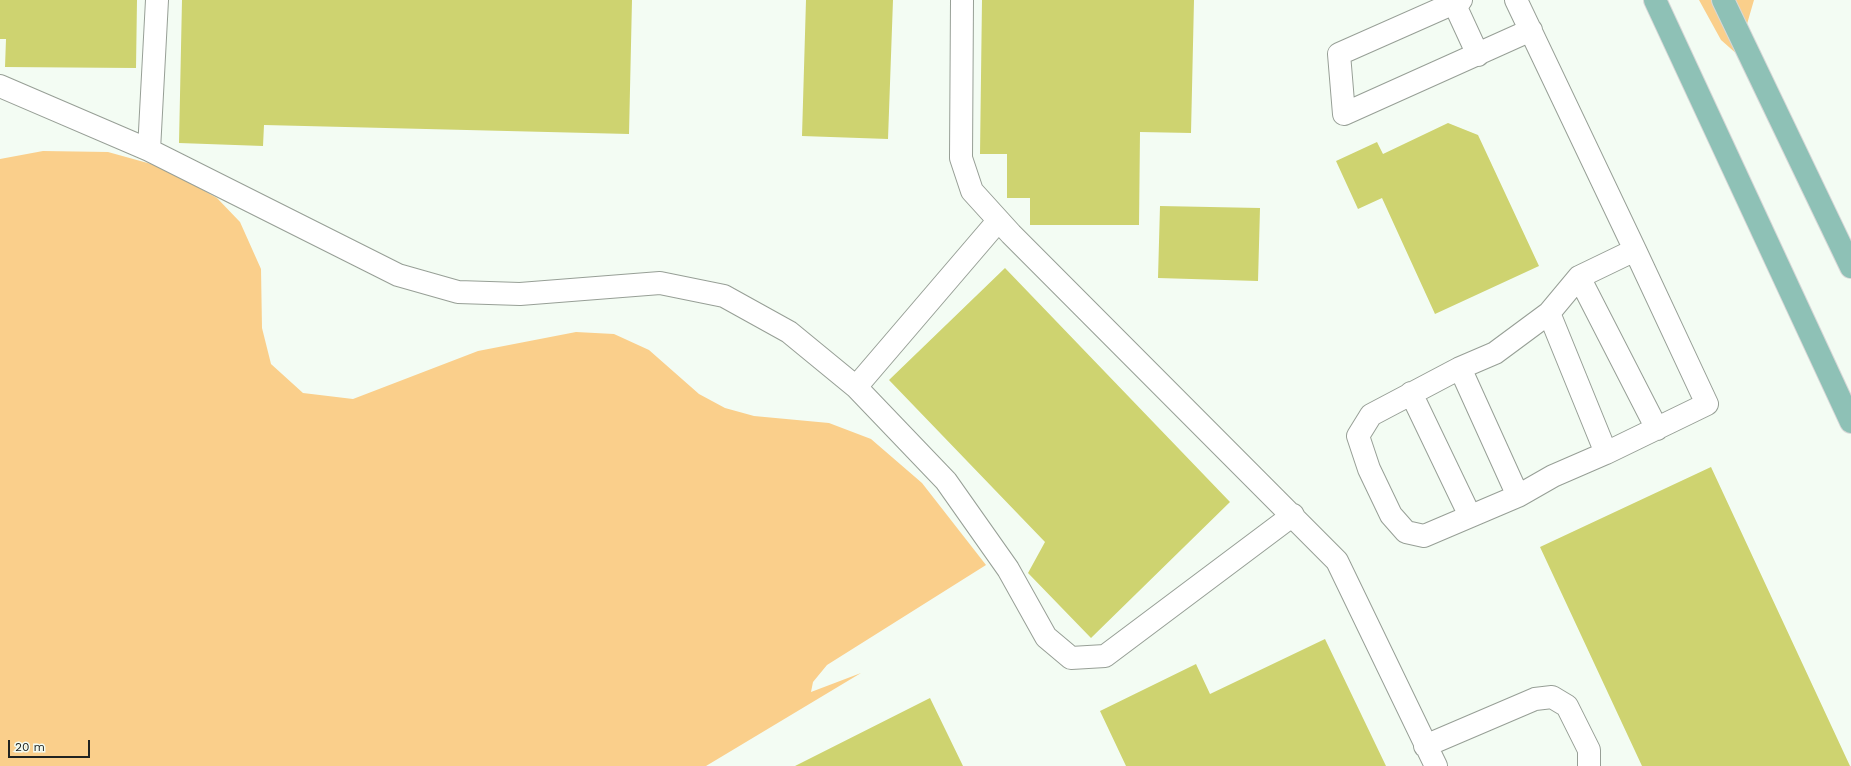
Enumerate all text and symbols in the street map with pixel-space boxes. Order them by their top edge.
scale bar [10,732,92,758]
text: 20 m [15,740,45,754]

